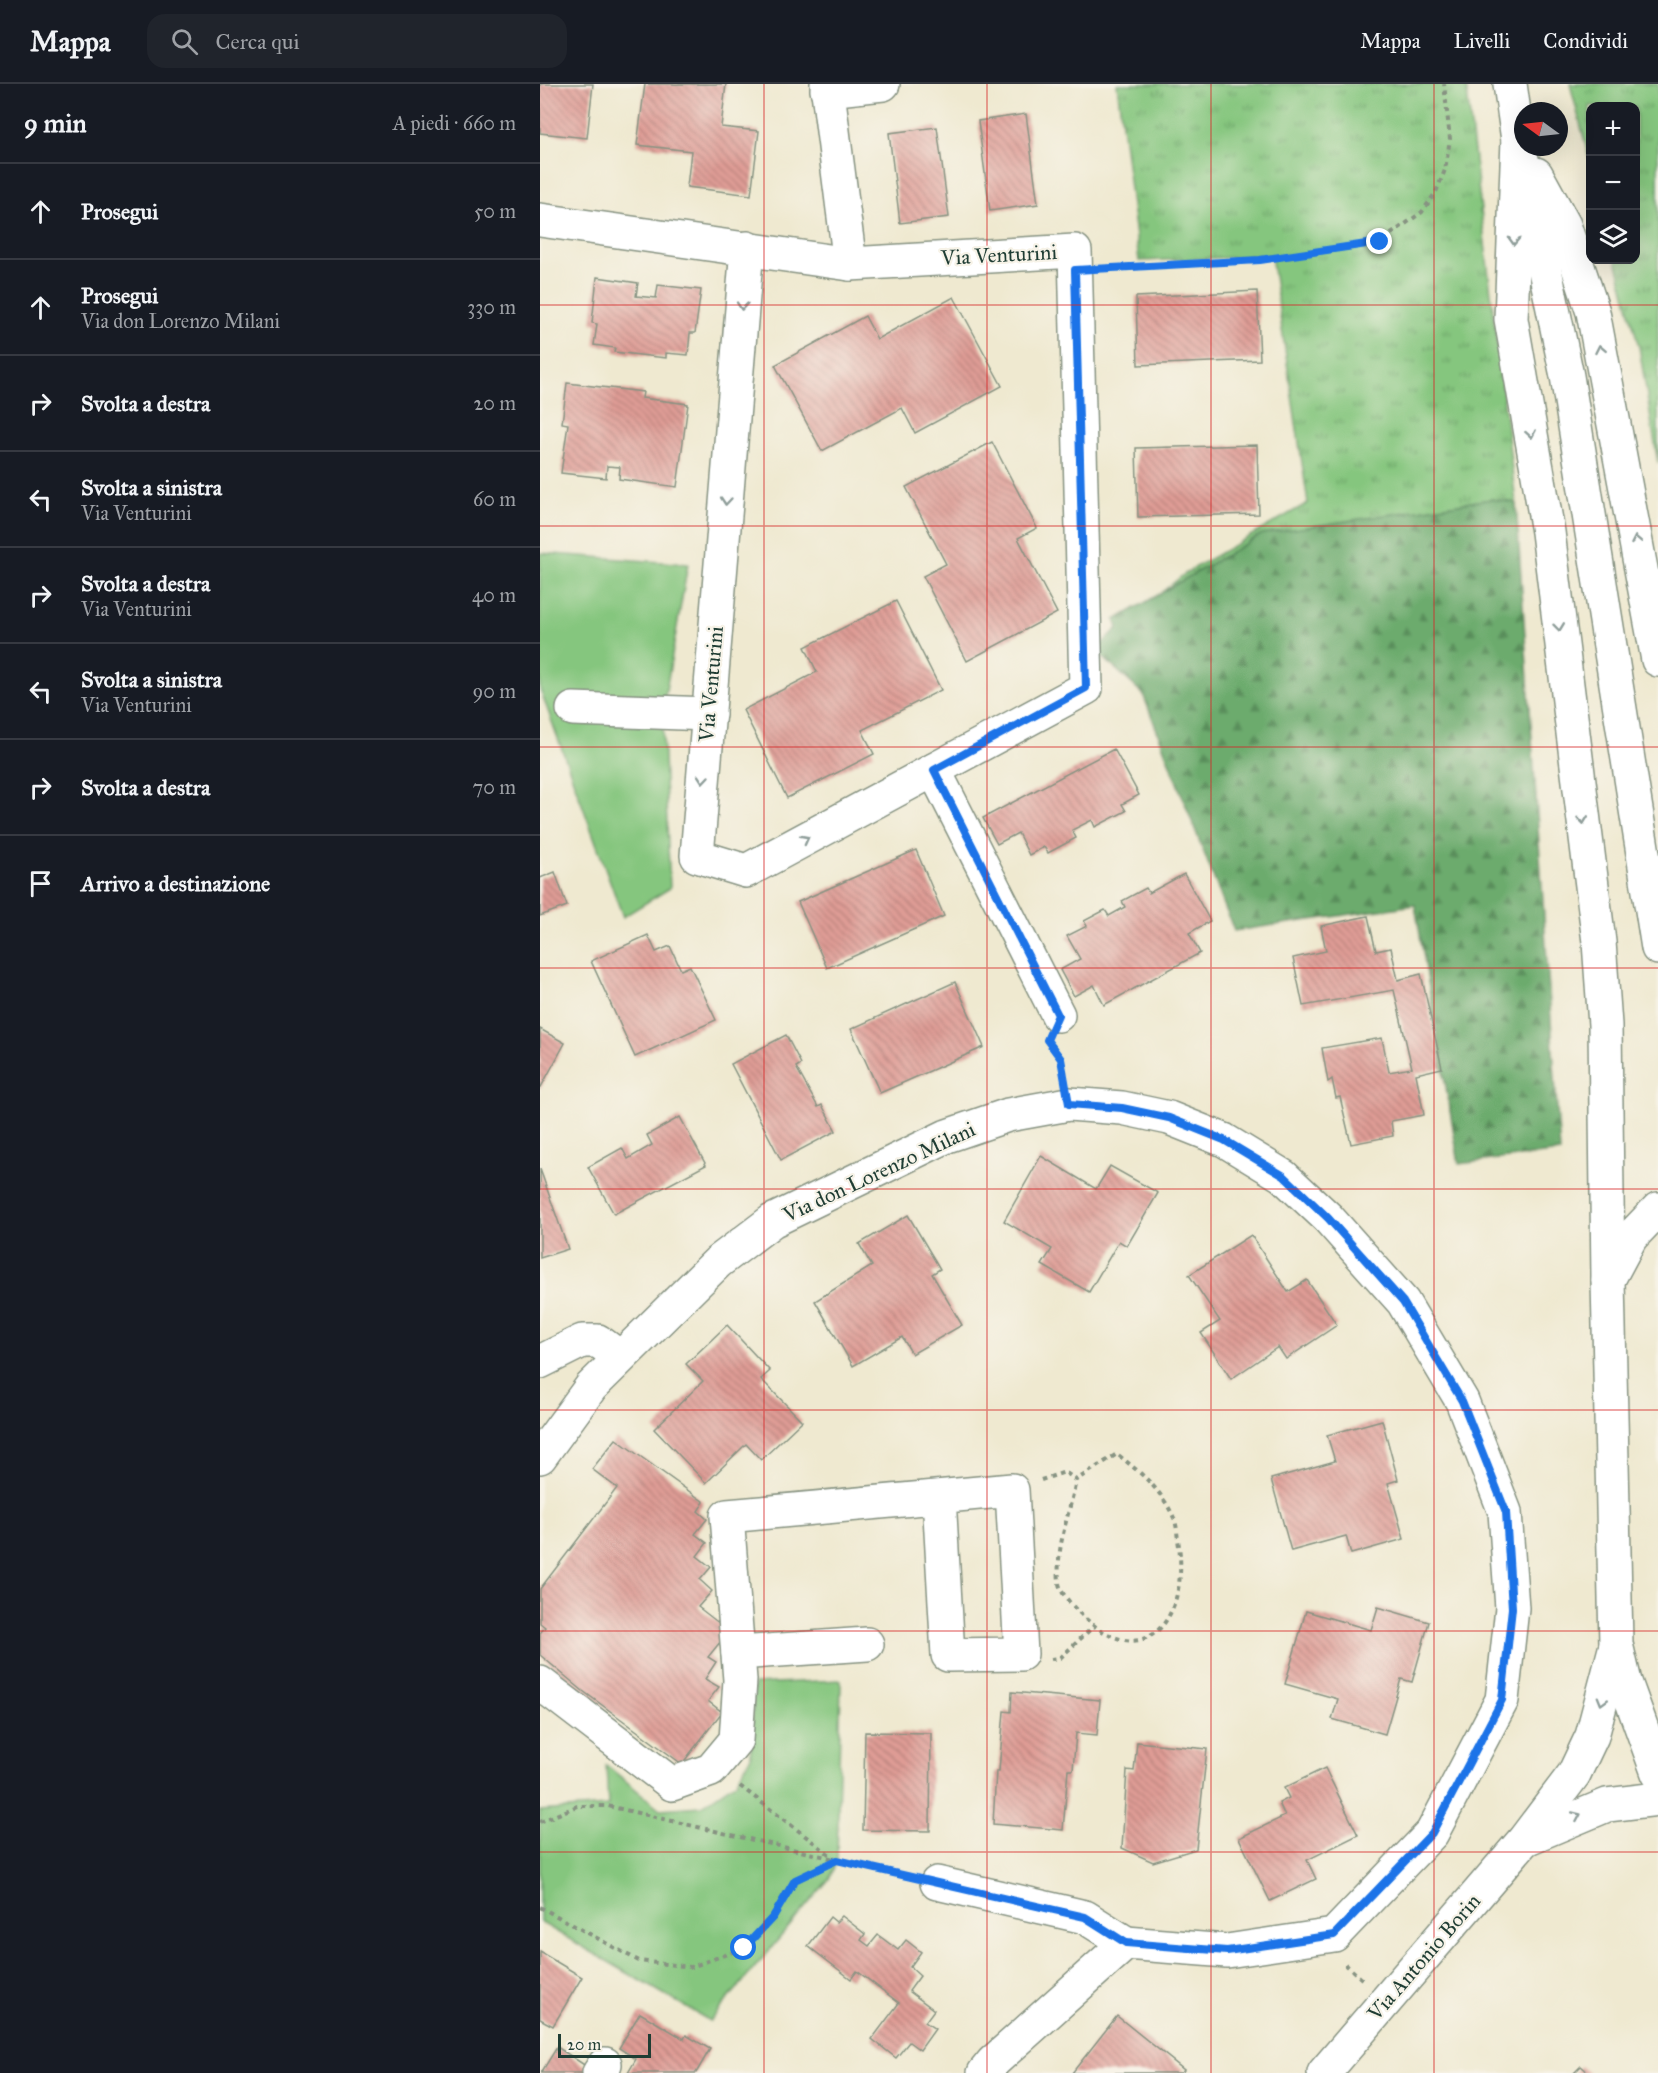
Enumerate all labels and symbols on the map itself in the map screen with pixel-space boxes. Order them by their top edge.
north arrow [1514,102,1568,156]
route end [1366,228,1392,254]
one-way arrow [1507,236,1520,245]
street label: Via Venturini [939,239,1058,271]
one-way arrow [736,302,749,311]
one-way arrow [1594,344,1607,354]
one-way arrow [1524,429,1536,439]
one-way arrow [720,496,733,505]
one-way arrow [1630,536,1643,546]
one-way arrow [1553,622,1565,631]
street label: Via Venturini [693,625,729,744]
one-way arrow [697,774,710,783]
one-way arrow [1577,816,1589,825]
one-way arrow [798,835,809,846]
street label: Via don Lorenzo Milani [778,1116,979,1228]
one-way arrow [1597,1696,1610,1706]
one-way arrow [1571,1811,1582,1823]
street label: Via Antonio Borin [1361,1888,1486,2026]
route start [730,1934,756,1960]
scale bar [558,2031,651,2058]

